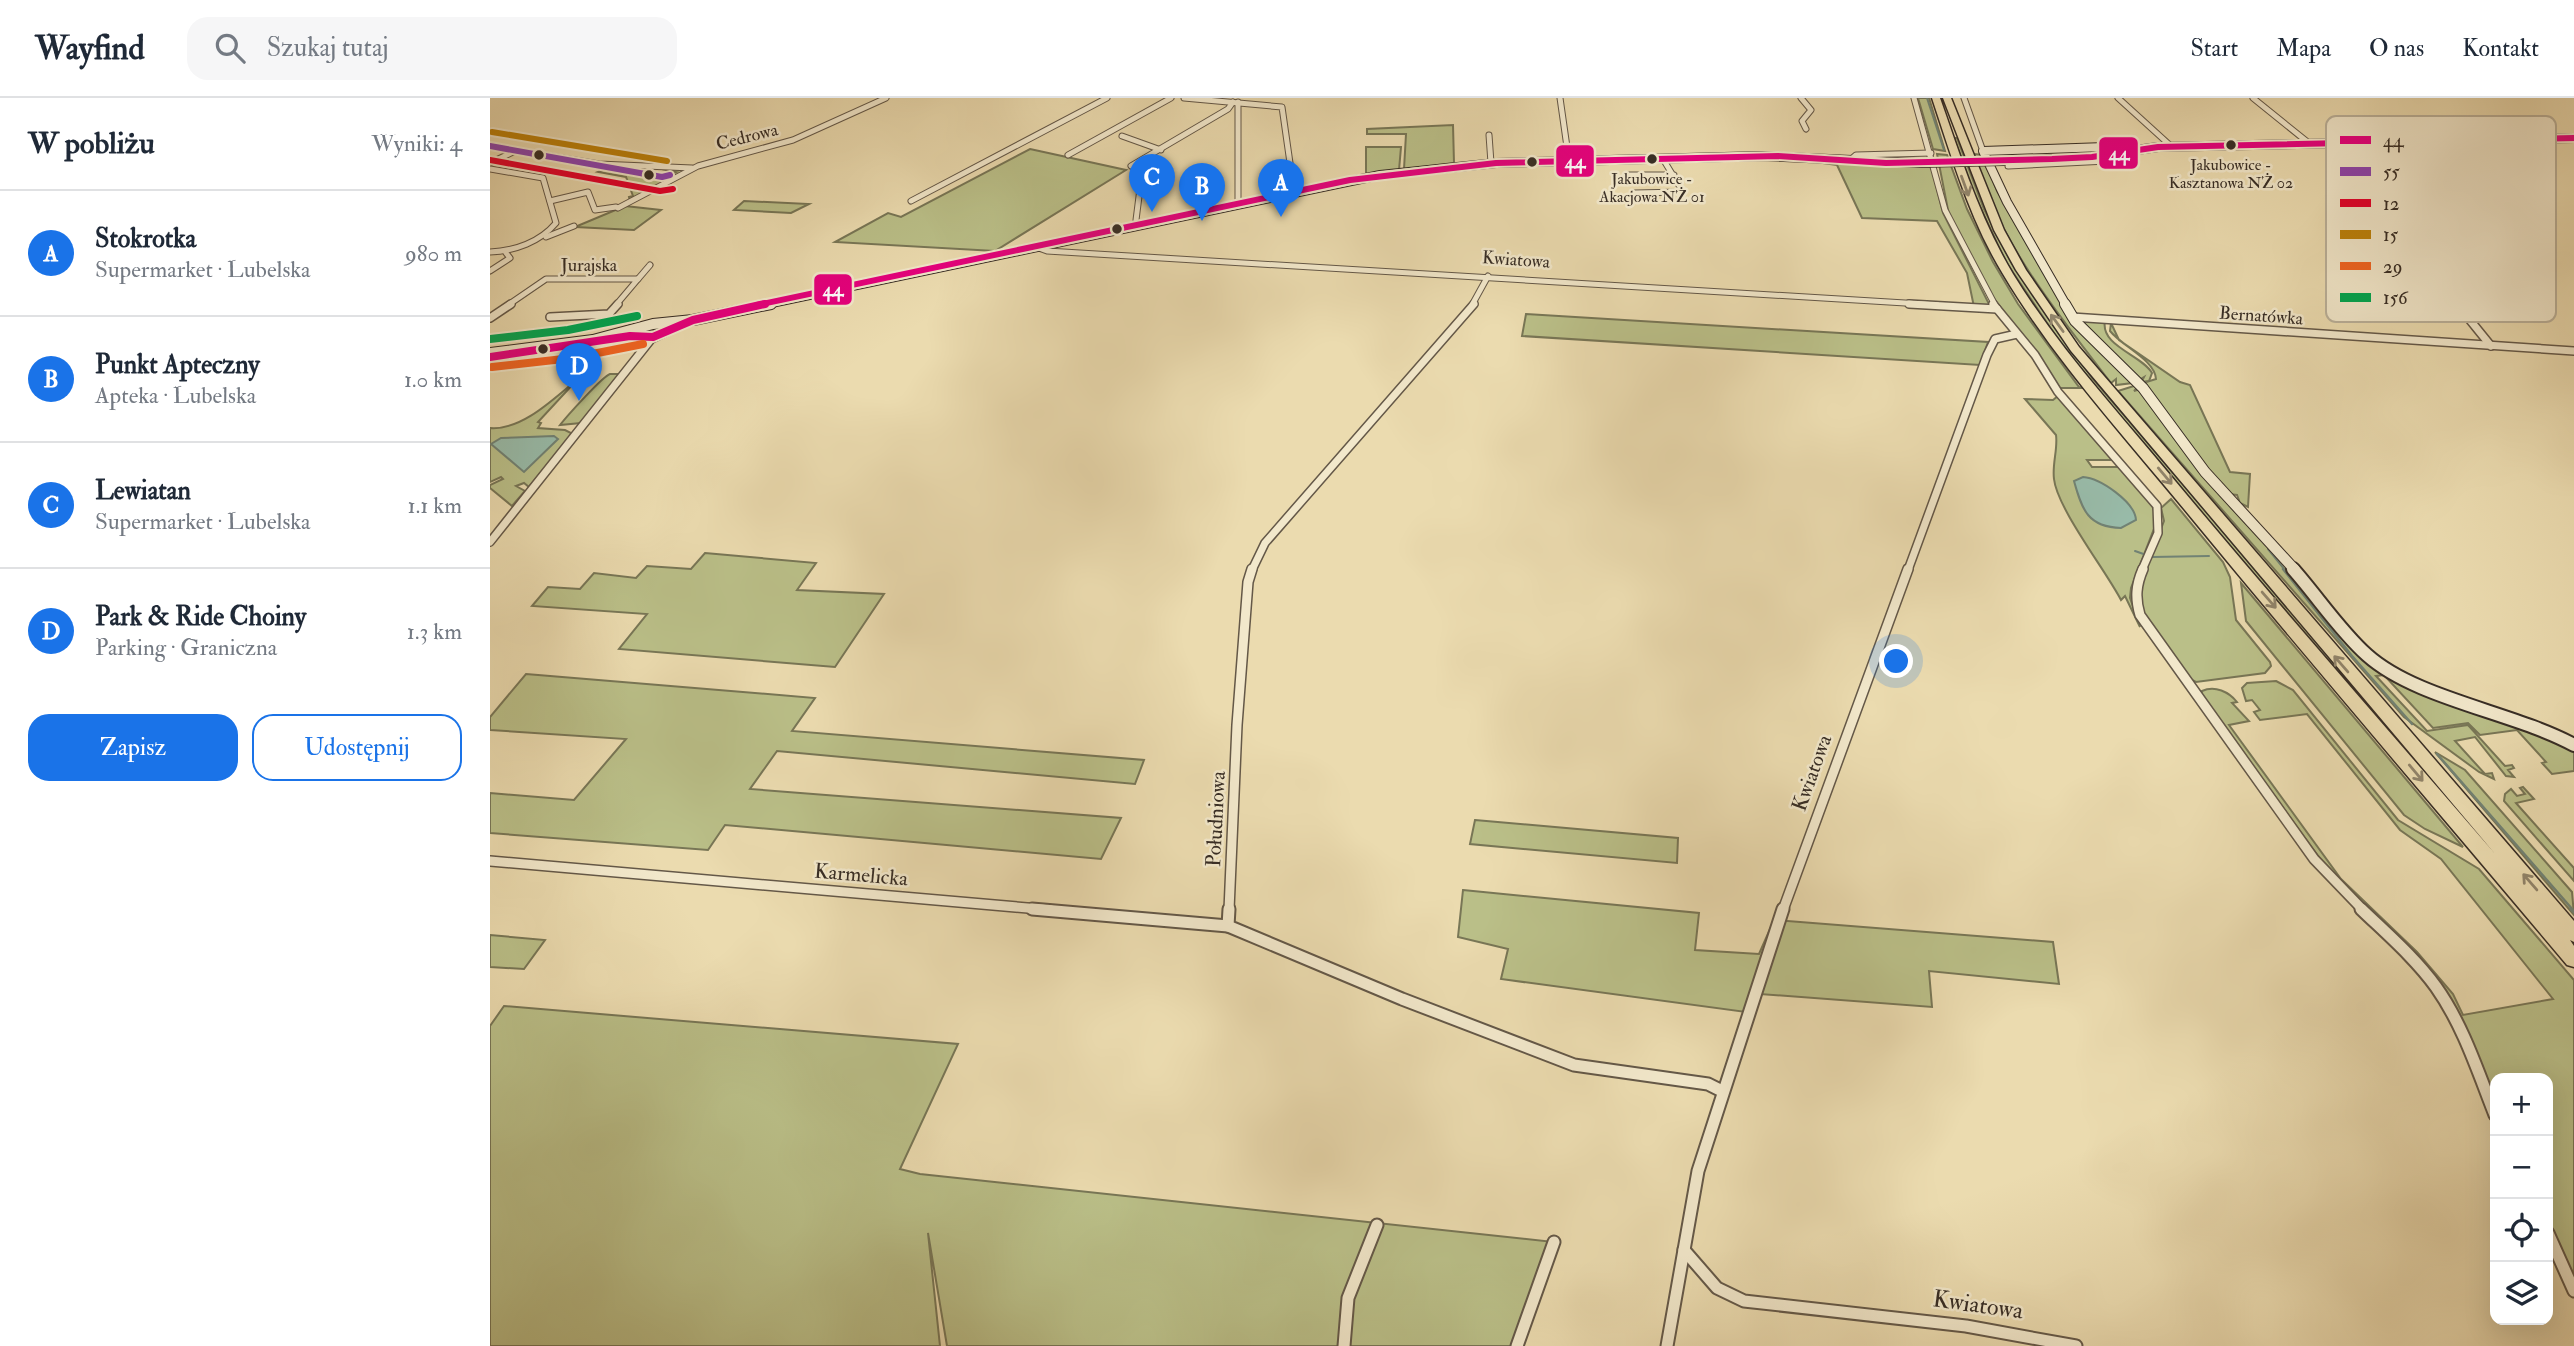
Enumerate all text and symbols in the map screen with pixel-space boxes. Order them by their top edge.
search box [187,17,677,80]
text: Wayfind [35,28,145,69]
icon: search [211,29,249,67]
text: Szukaj tutaj [267,32,389,64]
text: Start [2190,33,2238,64]
text: Mapa [2276,33,2331,64]
text: O nas [2369,33,2424,64]
text: Kontakt [2462,33,2539,64]
legend [2326,116,2556,322]
street label: Cedrowa [714,118,781,156]
text: W pobliżu [28,125,155,162]
text: Wyniki: 4 [371,129,462,158]
text: 44 [2383,129,2404,153]
line badge: 44 [2098,136,2139,170]
marker: Jakubowice - Kasztanowa NŻ 02 [2224,138,2238,152]
text: 44 [2108,142,2131,166]
line badge: 44 [1555,144,1595,178]
unlabelled marker [532,148,546,162]
text: 44 [1564,150,1587,174]
marker: Jakubowice - Akacjowa NŻ 01 [1645,152,1659,166]
pin: C [1129,154,1175,212]
unlabelled marker [1525,155,1539,169]
place label: Jakubowice - Kasztanowa NŻ 02 [2169,155,2293,193]
pin: A [1258,159,1304,217]
text: 55 [2383,160,2400,184]
pin: B [1179,163,1225,221]
unlabelled marker [642,168,656,182]
place label: Jakubowice - Akacjowa NŻ 01 [1598,169,1705,207]
one-way arrow [1960,174,1973,196]
text: 12 [2383,192,2399,216]
unlabelled marker [1110,222,1124,236]
text: Stokrotka [95,223,196,255]
text: 15 [2383,223,2399,247]
text: A [44,239,58,268]
text: 980 m [405,239,462,268]
street label: Kwiatowa [1481,246,1551,274]
street label: Jurajska [560,254,618,277]
text: Supermarket · Lubelska [95,255,311,284]
text: 29 [2383,255,2402,279]
line badge: 44 [813,273,853,306]
text: 44 [822,278,845,302]
text: 156 [2383,286,2409,310]
street label: Bernatówka [2218,302,2304,330]
one-way arrow [2050,315,2065,333]
unlabelled marker [536,342,550,356]
pin: D [556,343,602,401]
text: Punkt Apteczny [95,349,260,381]
text: B [43,365,59,394]
text: 1.0 km [404,365,462,394]
text: Apteka · Lubelska [95,381,256,410]
one-way arrow [2157,467,2172,485]
text: Lewiatan [95,475,191,507]
text: C [43,491,59,520]
text: 1.1 km [407,491,462,520]
text: Supermarket · Lubelska [95,507,311,536]
one-way arrow [2261,591,2277,609]
text: Park & Ride Choiny [95,601,306,633]
text: D [42,617,60,646]
text: 1.3 km [407,617,462,646]
text: Parking · Graniczna [95,633,277,662]
your location [1879,644,1913,678]
one-way arrow [2333,655,2349,673]
button: Zapisz [28,714,238,781]
button: Udostępnij [252,714,462,781]
street label: Kwiatowa [1786,731,1838,815]
one-way arrow [2409,763,2424,781]
street label: Południowa [1200,770,1232,868]
street label: Karmelicka [813,857,909,893]
one-way arrow [2522,874,2538,892]
map controls [2490,1073,2553,1325]
button: + [2490,1073,2553,1136]
button: − [2490,1136,2553,1199]
button: locate [2490,1199,2553,1262]
button: layers [2490,1262,2553,1325]
street label: Kwiatowa [1931,1283,2026,1327]

